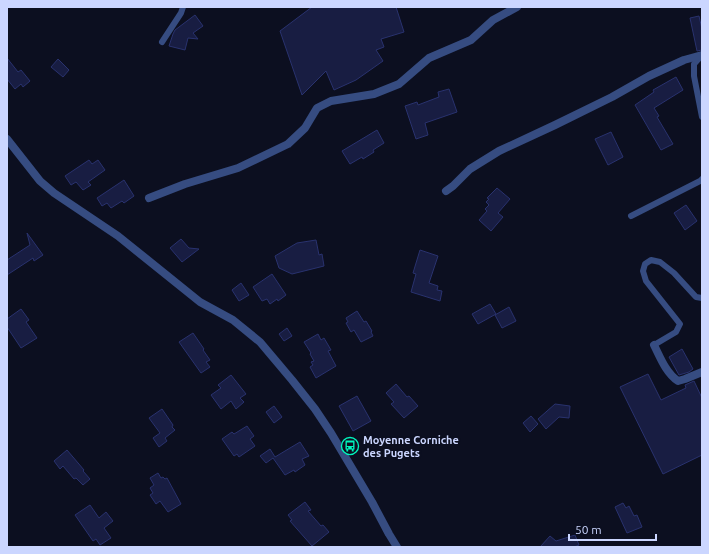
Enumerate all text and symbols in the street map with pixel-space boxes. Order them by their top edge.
place label: Moyenne Corniche des Pugets [363,434,459,459]
bus stop icon: Moyenne Corniche des Pugets [340,436,360,456]
scale bar [569,516,656,542]
text: 50 m [575,523,602,536]

